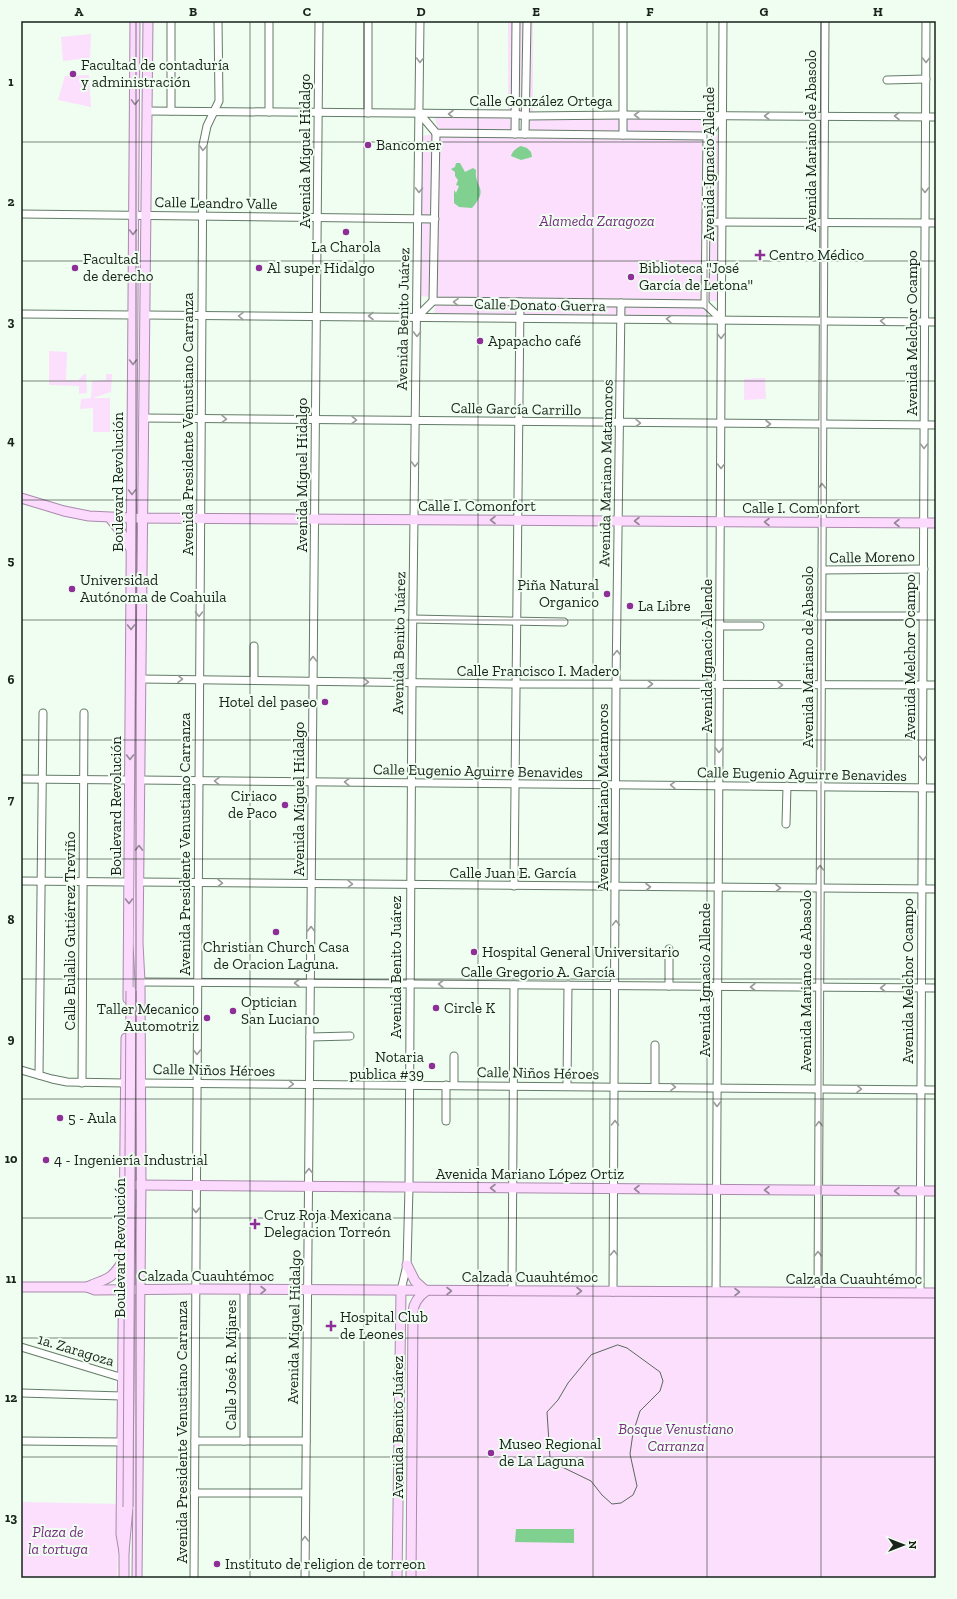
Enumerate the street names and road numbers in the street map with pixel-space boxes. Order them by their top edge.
street label: Avenida Mariano de Abasolo [802,50,820,232]
street label: Avenida Miguel Hidalgo [296,73,314,228]
street label: Avenida Ignacio Allende [700,87,718,241]
street label: Calle González Ortega [470,92,612,110]
street label: Calle Leandro Valle [155,193,277,213]
street label: Avenida Benito Juárez [393,247,413,391]
street label: Avenida Melchor Ocampo [903,250,921,416]
street label: Avenida Presidente Venustiano Carranza [179,293,197,555]
street label: Calle Donato Guerra [474,295,606,315]
street label: Avenida Mariano Matamoros [595,379,617,567]
street label: Avenida Miguel Hidalgo [293,397,311,552]
street label: Calle García Carrillo [451,399,582,419]
street label: Boulevard Revolución [109,412,127,552]
street label: Calle I. Comonfort [418,497,536,515]
street label: Calle I. Comonfort [742,499,860,517]
street label: Calle Moreno [829,547,915,567]
street label: Avenida Mariano de Abasolo [799,566,817,748]
street label: Avenida Benito Juárez [389,571,409,715]
street label: Avenida Melchor Ocampo [901,574,919,740]
street label: Avenida Ignacio Allende [698,579,716,733]
street label: Calle Francisco I. Madero [457,662,620,680]
street label: Avenida Mariano Matamoros [594,703,612,891]
street label: Avenida Presidente Venustiano Carranza [176,713,194,975]
street label: Avenida Miguel Hidalgo [290,721,308,876]
street label: Boulevard Revolución [107,736,125,876]
street label: Calle Eugenio Aguirre Benavides [373,760,583,782]
street label: Calle Eugenio Aguirre Benavides [697,763,907,785]
street label: Calle Eulalio Gutiérrez Treviño [61,831,79,1030]
street label: Calle Juan E. García [450,864,576,882]
street label: Avenida Mariano de Abasolo [797,890,815,1072]
street label: Avenida Benito Juárez [387,895,405,1038]
street label: Avenida Melchor Ocampo [899,898,917,1064]
street label: Avenida Ignacio Allende [696,903,714,1057]
street label: Calle Gregorio A. García [461,963,615,981]
street label: Calle Niños Héroes [153,1060,275,1080]
street label: Calle Niños Héroes [477,1063,599,1083]
street label: Avenida Mariano López Ortiz [436,1165,624,1183]
street label: Boulevard Revolución [111,1178,129,1318]
street label: Avenida Miguel Hidalgo [284,1249,304,1404]
street label: Calzada Cuauhtémoc [138,1267,274,1285]
street label: Calzada Cuauhtémoc [462,1268,598,1286]
street label: Calzada Cuauhtémoc [786,1270,922,1288]
street label: Calle José R. Mijares [222,1300,240,1430]
street label: Avenida Presidente Venustiano Carranza [173,1301,191,1563]
street label: 1a. Zaragoza [36,1330,116,1370]
street label: Avenida Benito Juárez [389,1355,407,1498]

